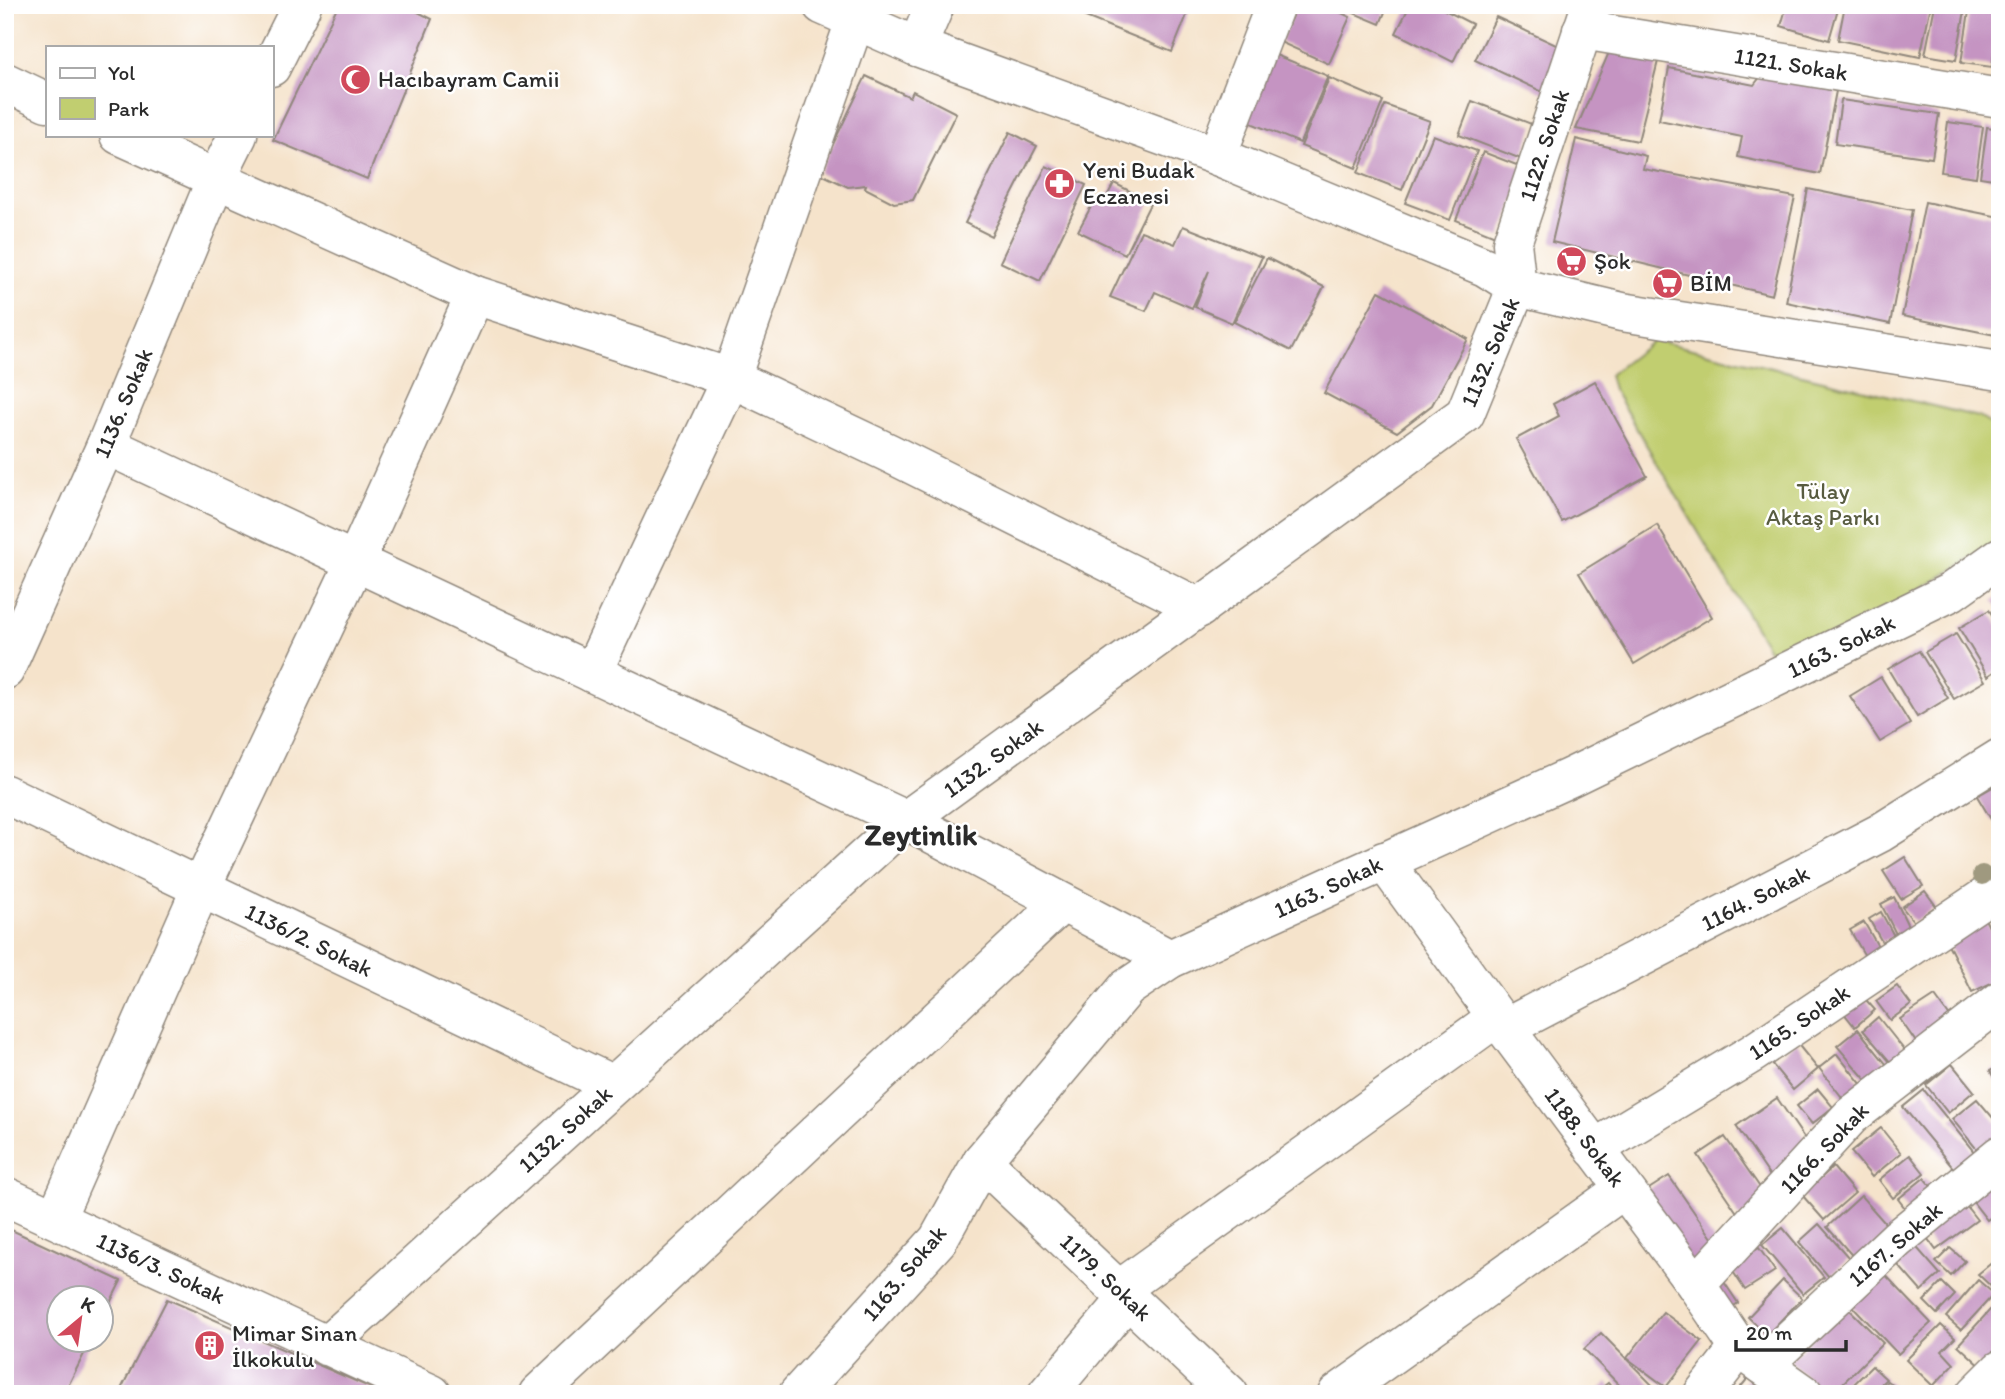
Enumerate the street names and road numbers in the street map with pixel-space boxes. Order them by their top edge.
street label: 1121. Sokak [1732,41,1850,87]
street label: 1122. Sokak [1513,85,1575,204]
street label: 1132. Sokak [1454,293,1526,411]
street label: 1136. Sokak [87,344,159,462]
street label: 1163. Sokak [1782,608,1900,684]
street label: 1132. Sokak [938,712,1049,804]
street label: 1163. Sokak [1269,850,1387,924]
street label: 1164. Sokak [1696,859,1814,937]
street label: 1136/2. Sokak [241,897,378,983]
street label: 1165. Sokak [1743,978,1855,1066]
street label: 1132. Sokak [512,1079,618,1178]
street label: 1188. Sokak [1539,1082,1632,1192]
street label: 1166. Sokak [1774,1096,1875,1200]
street label: 1167. Sokak [1842,1195,1948,1292]
street label: 1163. Sokak [856,1219,952,1327]
street label: 1136/3. Sokak [92,1226,230,1310]
street label: 1179. Sokak [1054,1227,1158,1327]

